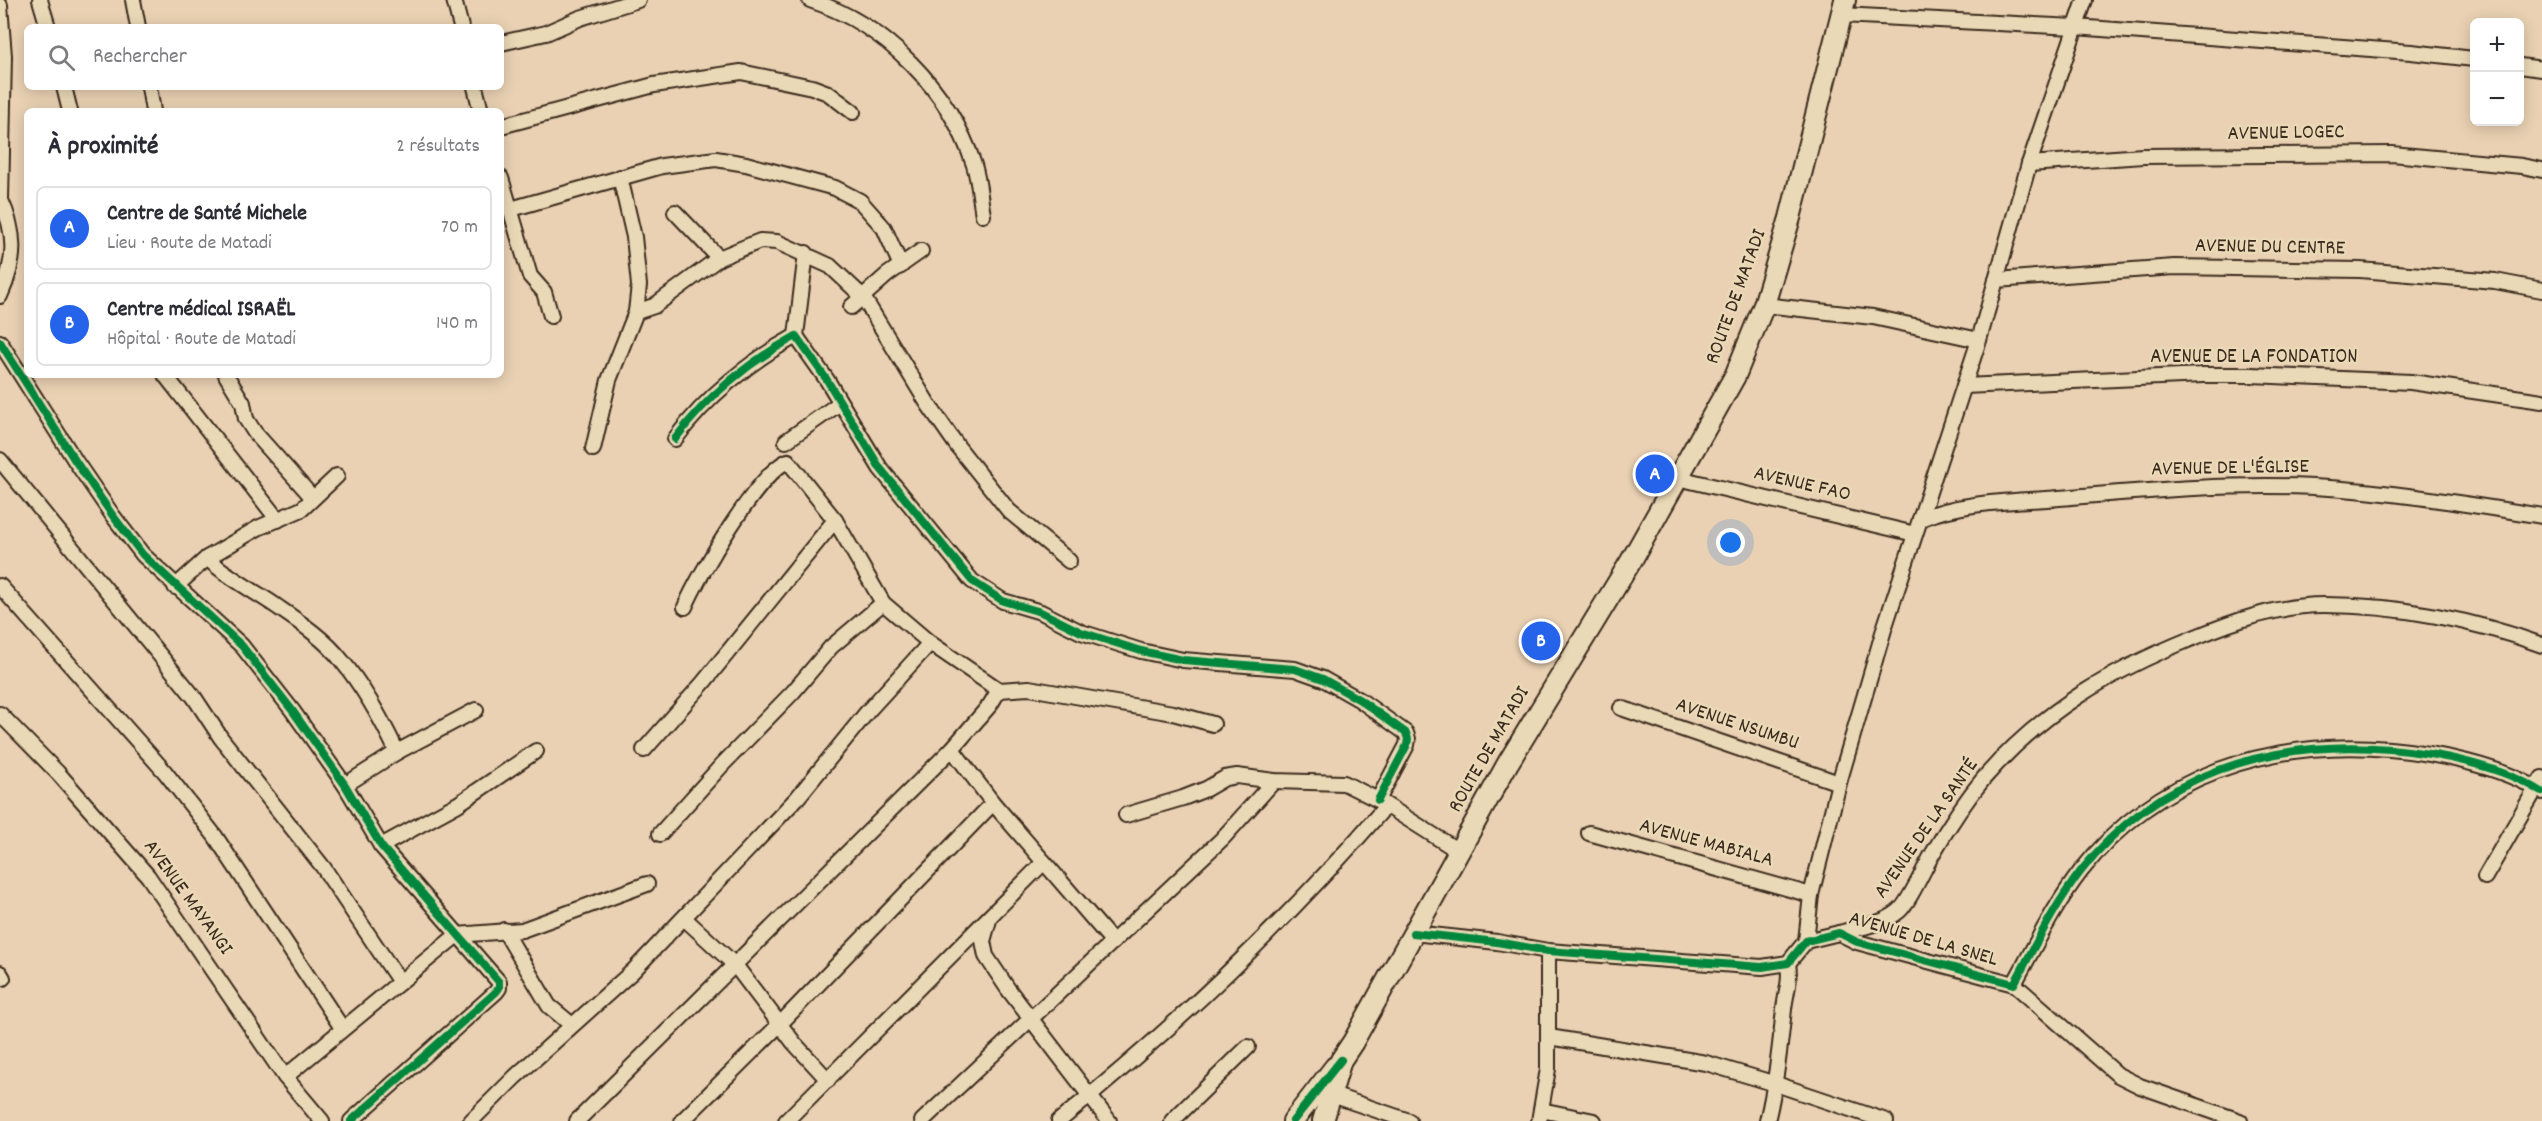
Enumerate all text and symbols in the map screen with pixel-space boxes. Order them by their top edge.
map controls [2470,18,2524,126]
button: + [2470,18,2524,72]
search box [24,24,504,90]
icon: search [45,41,78,74]
text: Rechercher [93,42,187,73]
button: − [2470,72,2524,126]
street label: AVENUE LOGEC [2227,118,2345,150]
text: À proximité [48,129,158,166]
text: 2 résultats [396,133,480,161]
text: Centre de Santé Michele [107,199,307,230]
text: A [64,214,75,242]
text: 70 m [441,214,478,242]
street label: ROUTE DE MATADI [1699,225,1775,369]
text: Lieu · Route de Matadi [107,230,272,258]
street label: AVENUE DU CENTRE [2195,232,2346,264]
text: Centre médical ISRAËL [107,295,295,326]
text: B [65,310,74,338]
text: 140 m [436,310,478,338]
text: Hôpital · Route de Matadi [107,326,296,354]
street label: AVENUE DE LA FONDATION [2150,343,2358,373]
pin: A [1636,452,1674,496]
street label: AVENUE DE L'ÉGLISE [2151,453,2310,485]
street label: AVENUE FAO [1750,459,1854,511]
your location [1716,528,1745,557]
pin: B [1522,618,1560,664]
street label: ROUTE DE MATADI [1442,681,1539,819]
street label: AVENUE NSUMBU [1671,691,1803,759]
street label: AVENUE DE LA SANTÉ [1867,752,1987,905]
street label: AVENUE MABIALA [1636,812,1776,876]
street label: AVENUE MAYANGI [135,834,239,962]
street label: AVENUE DE LA SNEL [1845,904,2001,976]

